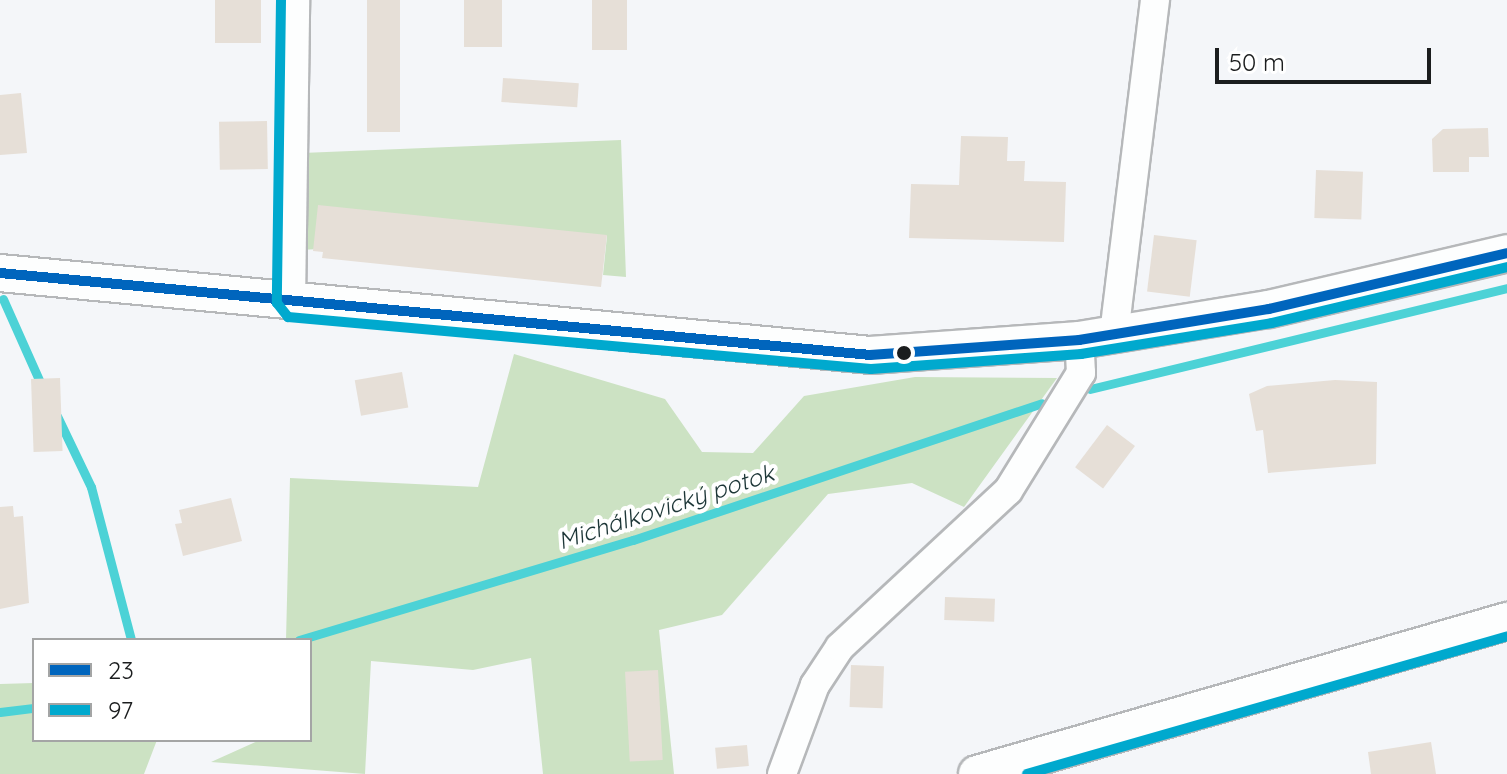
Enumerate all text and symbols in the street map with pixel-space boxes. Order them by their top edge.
scale bar [1219,32,1435,82]
text: 50 m [1229,47,1285,77]
unlabelled marker [896,345,912,361]
water label: Michálkovický potok [554,458,778,556]
legend [32,638,312,742]
text: 23 [108,655,134,685]
text: 97 [108,695,133,725]

